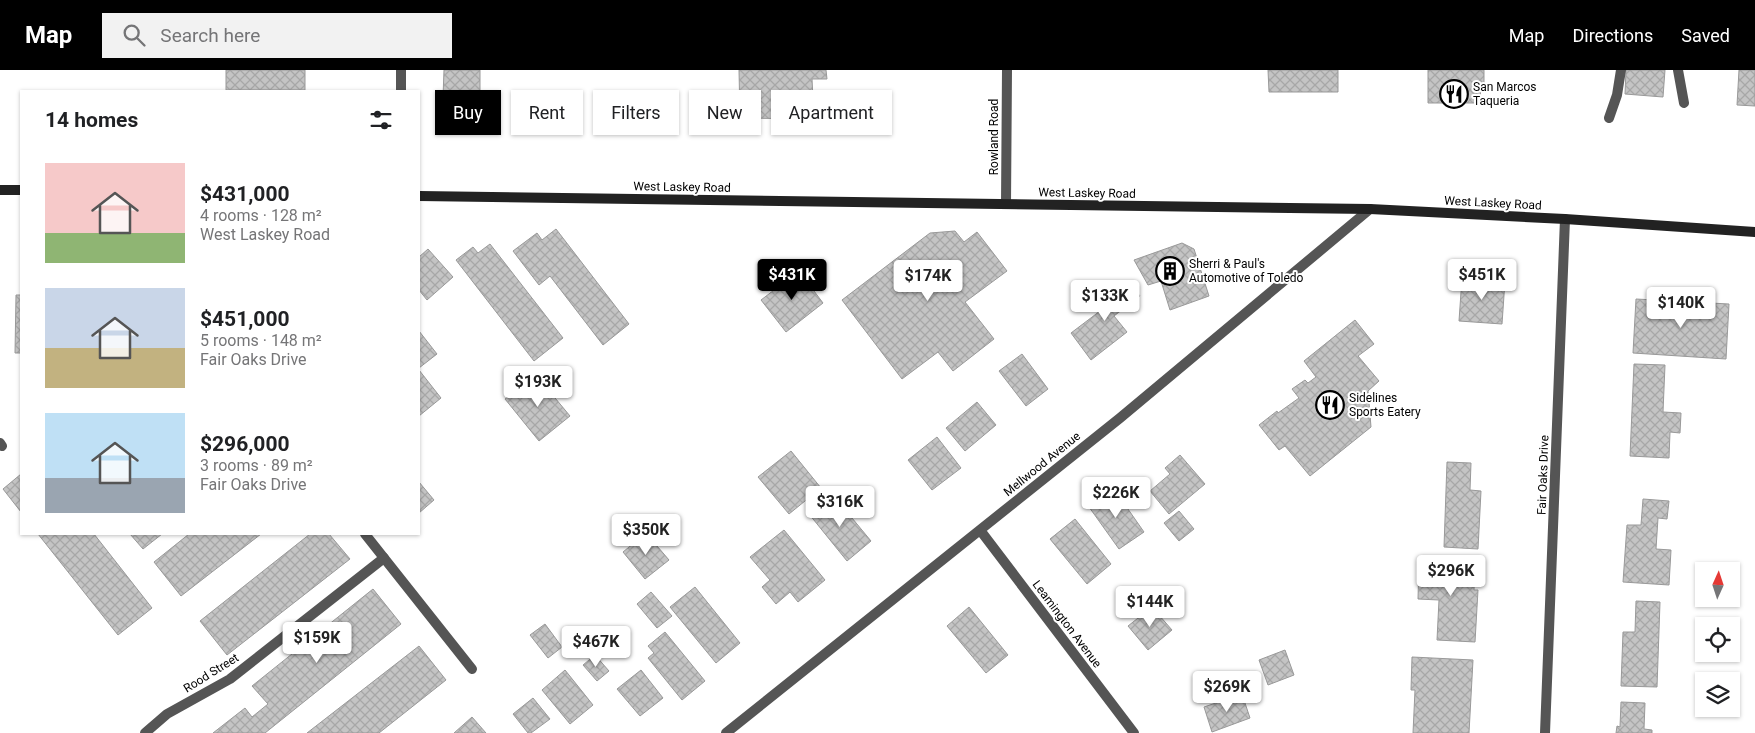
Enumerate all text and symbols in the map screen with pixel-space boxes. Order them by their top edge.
search box [102,13,452,58]
text: Map [25,21,72,49]
icon: search [120,21,148,49]
text: Search here [160,24,260,47]
text: Map [1509,25,1544,46]
text: Directions [1572,25,1653,46]
text: Saved [1681,25,1730,46]
restaurant icon: San Marcos Taqueria [1439,79,1469,109]
place label: San Marcos Taqueria [1473,80,1537,108]
chip: Buy [435,90,501,135]
chip: Rent [511,90,583,135]
chip: Filters [593,90,679,135]
chip: New [689,90,761,135]
chip: Apartment [771,90,892,135]
street label: Rowland Road [987,99,1001,175]
icon: filters [367,106,395,134]
text: 14 homes [45,108,138,132]
street label: West Laskey Road [633,179,731,195]
text: $431,000 [200,182,290,206]
icon: home [85,183,145,243]
street label: West Laskey Road [1038,185,1136,201]
street label: West Laskey Road [1444,193,1542,213]
text: 4 rooms · 128 m² [200,206,322,225]
text: West Laskey Road [200,225,330,244]
building icon: Sherri & Paul's Automotive of Toledo [1155,256,1185,286]
place label: Sherri & Paul's Automotive of Toledo [1189,257,1304,285]
pin: $431K [757,258,827,301]
pin: $451K [1447,258,1517,301]
pin: $174K [893,260,963,302]
text: $431K [769,265,815,284]
text: $451K [1459,265,1505,284]
text: $174K [905,266,951,285]
pin: $133K [1070,280,1140,322]
text: $133K [1082,286,1128,305]
pin: $140K [1646,286,1716,329]
text: $140K [1658,293,1704,312]
text: $451,000 [200,307,290,331]
icon: home [85,308,145,368]
text: 5 rooms · 148 m² [200,331,322,350]
text: Fair Oaks Drive [200,350,307,369]
pin: $193K [503,366,573,408]
text: $193K [515,372,561,391]
restaurant icon: Sidelines Sports Eatery [1315,390,1345,420]
place label: Sidelines Sports Eatery [1349,391,1421,419]
street label: Mellwood Avenue [1001,429,1083,499]
text: $296,000 [200,432,290,456]
icon: home [85,433,145,493]
street label: Fair Oaks Drive [1535,435,1551,515]
text: 3 rooms · 89 m² [200,456,313,475]
text: Fair Oaks Drive [200,475,307,494]
pin: $226K [1081,476,1151,519]
text: $226K [1093,483,1139,502]
pin: $316K [805,486,875,528]
text: $316K [817,492,863,511]
pin: $350K [611,514,681,556]
text: $350K [623,520,669,539]
pin: $296K [1416,554,1486,597]
text: $296K [1428,561,1474,580]
north arrow [1695,562,1740,608]
map controls [1695,562,1740,717]
street label: Leamington Avenue [1030,578,1104,670]
pin: $144K [1115,586,1185,628]
text: $144K [1127,592,1173,611]
button: locate [1695,617,1740,662]
pin: $159K [282,622,352,664]
pin: $467K [561,626,631,668]
text: $159K [294,628,340,647]
text: $467K [573,632,619,651]
street label: Rood Street [181,650,241,695]
pin: $269K [1192,670,1262,713]
button: layers [1695,672,1740,717]
text: $269K [1204,677,1250,696]

